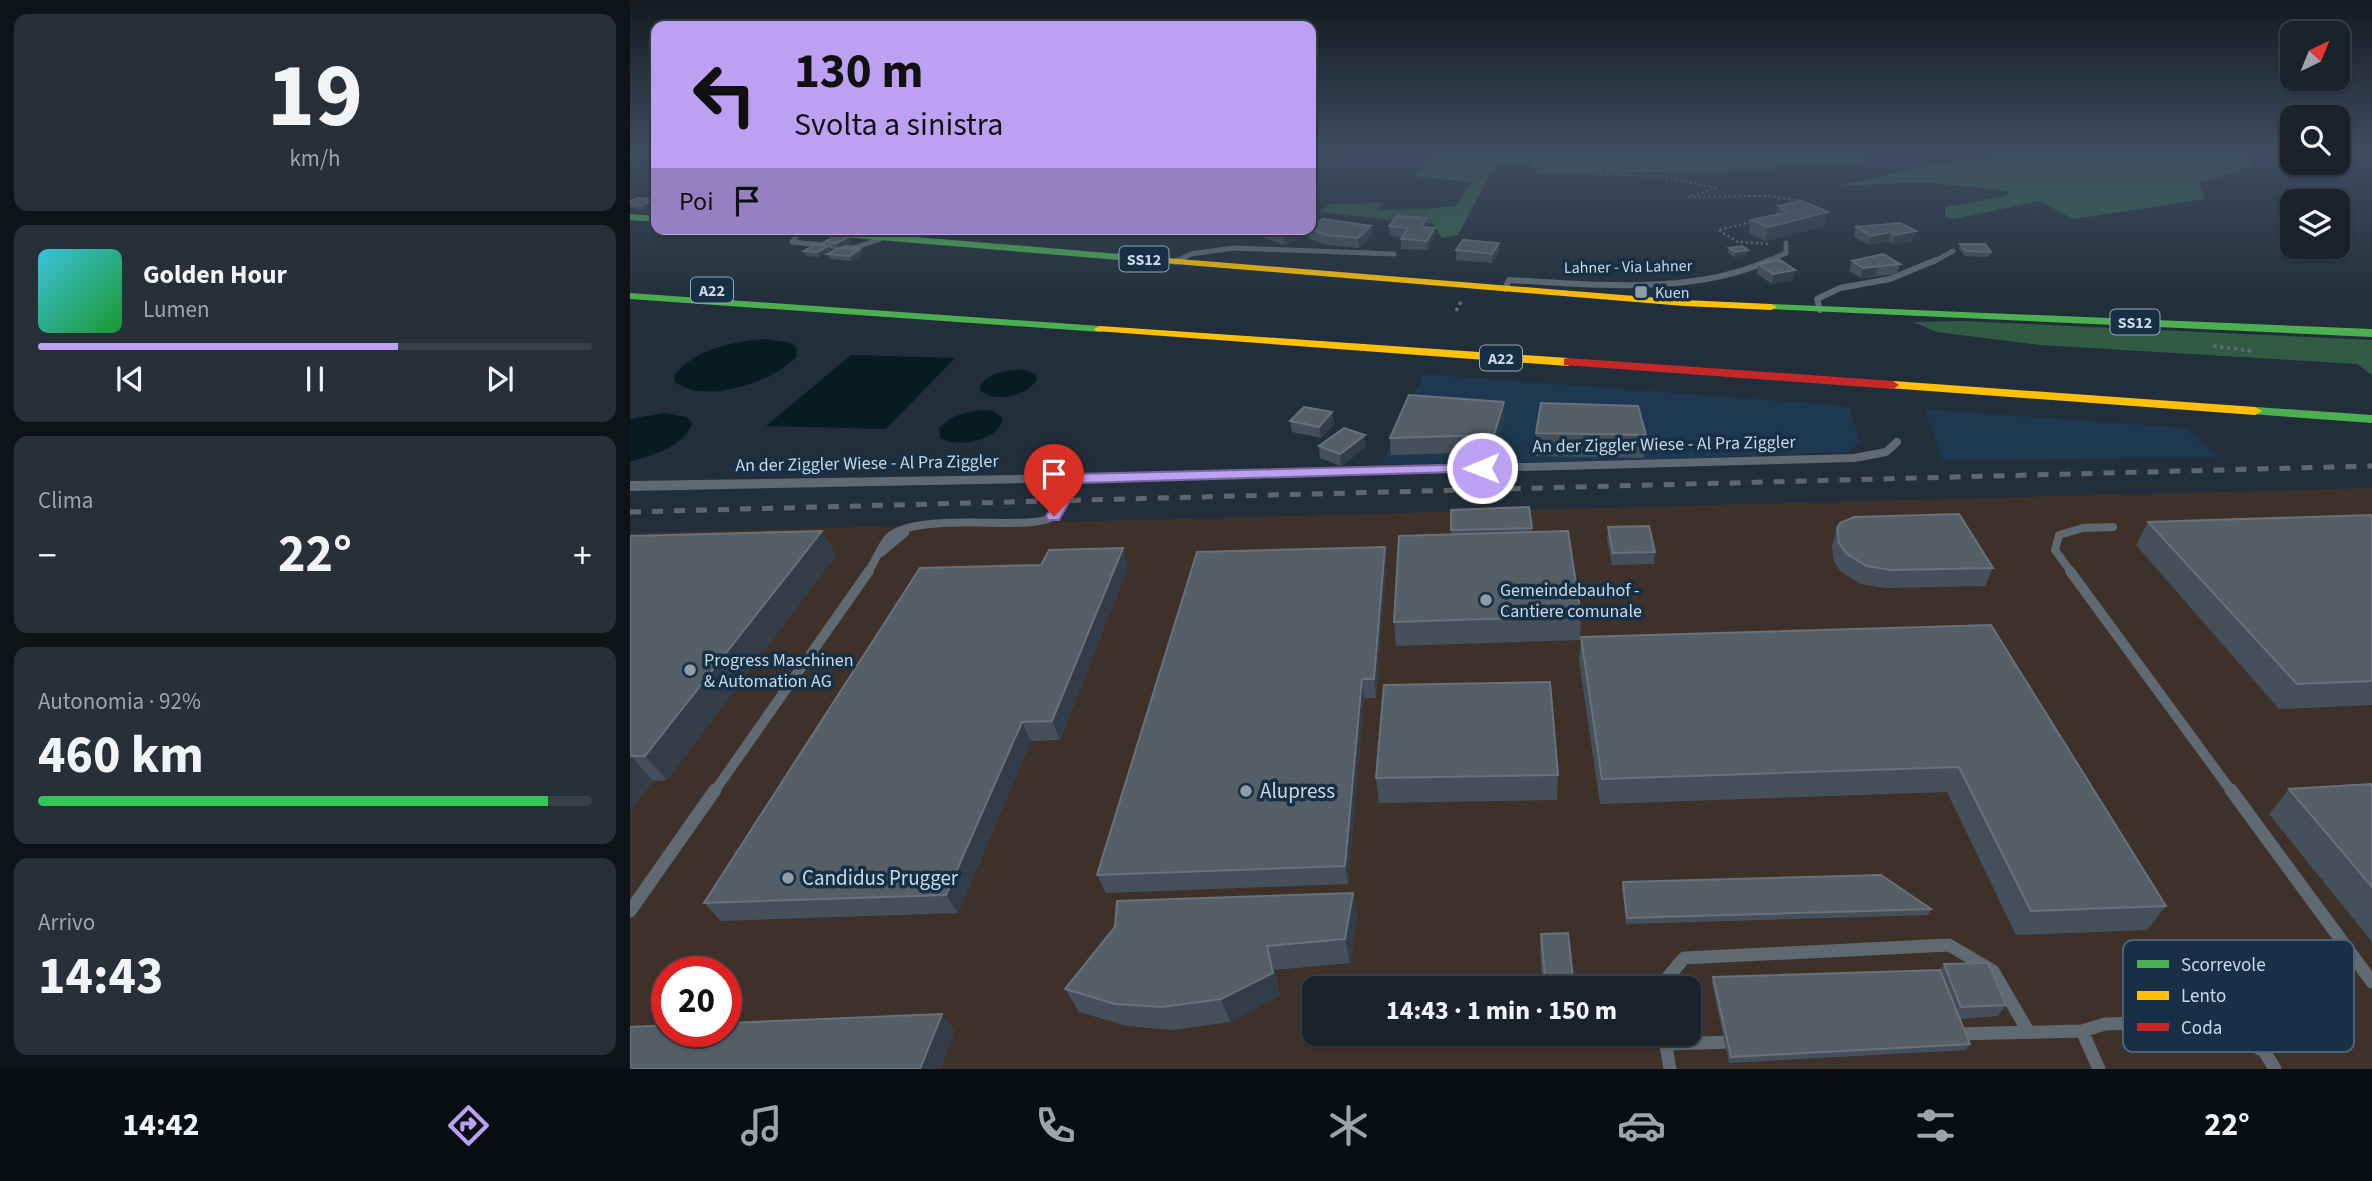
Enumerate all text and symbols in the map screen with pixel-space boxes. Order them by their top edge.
north arrow [2280,21,2350,91]
map controls [2280,21,2350,259]
text: 19 [267,32,363,161]
text: 130 m [794,37,923,107]
icon: left [679,49,770,140]
text: Svolta a sinistra [794,102,1003,148]
button: search [2280,105,2350,175]
text: km/h [289,142,341,175]
icon: arrive [728,182,766,220]
text: Poi [679,183,714,220]
button: layers [2280,189,2350,259]
road number: SS12 [1120,246,1168,272]
street label: Lahner - Via Lahner [1564,255,1693,279]
text: Golden Hour [143,256,287,293]
road number: A22 [691,278,733,302]
place label: Kuen [1655,282,1689,304]
marker: Kuen [1633,284,1649,300]
text: Lumen [143,293,210,326]
road number: SS12 [2110,310,2160,334]
road number: A22 [1480,346,1522,370]
icon: previous [111,360,149,398]
icon: pause [296,360,334,398]
icon: next [481,360,519,398]
street label: An der Ziggler Wiese - Al Pra Ziggler [1532,430,1796,459]
position arrow [1445,431,1519,505]
pin [1024,444,1084,516]
street label: An der Ziggler Wiese - Al Pra Ziggler [735,449,999,478]
icon: arrive [1035,455,1073,493]
text: Clima [38,484,93,517]
text: 22° [278,518,352,592]
text: − [38,529,57,583]
text: + [573,529,592,583]
place label: Gemeindebauhof - Cantiere comunale [1500,578,1642,624]
marker: Gemeindebauhof - Cantiere comunale [1478,592,1494,608]
place label: Progress Maschinen & Automation AG [704,648,854,694]
marker: Progress Maschinen & Automation AG [682,662,698,678]
text: Autonomia · 92% [38,685,201,718]
text: 460 km [38,719,204,793]
place label: Alupress [1260,776,1335,806]
marker: Alupress [1238,783,1254,799]
place label: Candidus Prugger [802,863,959,893]
marker: Candidus Prugger [780,870,796,886]
text: Arrivo [38,906,95,939]
text: 14:43 [38,940,163,1014]
legend [2123,940,2354,1052]
text: Scorrevole [2181,952,2266,979]
speed limit sign: 20 [651,956,742,1047]
text: Lento [2181,983,2226,1010]
text: 14:43 · 1 min · 150 m [1386,992,1617,1029]
text: Coda [2181,1015,2222,1042]
icon: directions [444,1101,493,1150]
icon: music [737,1101,786,1150]
icon: phone [1031,1101,1080,1150]
icon: climate [1324,1101,1373,1150]
icon: car [1617,1101,1666,1150]
icon: filters [1911,1101,1960,1150]
text: 14:42 [122,1102,199,1148]
text: 22° [2204,1102,2250,1148]

